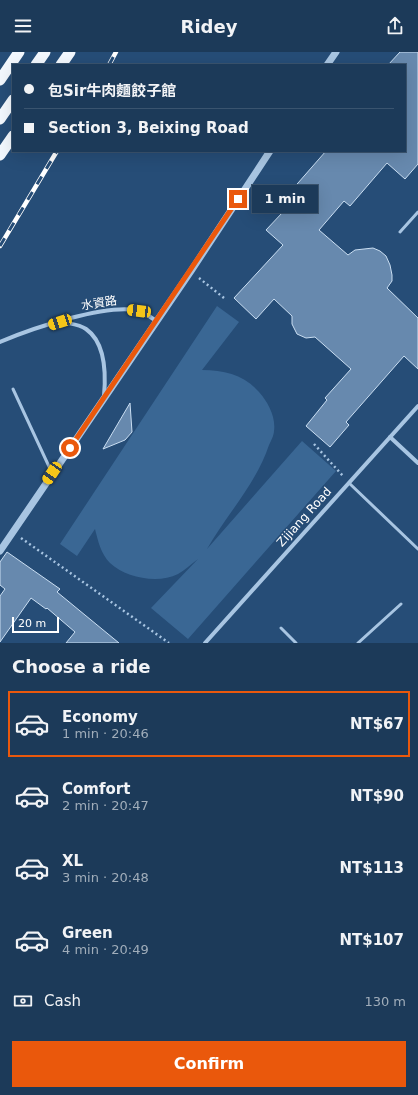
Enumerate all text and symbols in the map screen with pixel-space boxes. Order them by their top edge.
icon: menu [12,15,34,37]
icon: share [384,15,406,37]
text: Ridey [181,16,237,37]
text: 包Sir牛肉麵餃子館 [48,82,176,100]
text: Section 3, Beixing Road [48,119,249,137]
callout: 1 min [252,185,318,213]
route end [229,190,247,208]
text: 1 min [265,191,305,206]
street label: 水資路 [80,293,118,313]
car [126,304,152,318]
car [47,313,73,331]
route start [61,439,79,457]
car [40,460,64,486]
street label: Zijiang Road [274,485,334,549]
scale bar [12,615,59,634]
text: 20 m [18,617,46,630]
text: Choose a ride [12,656,151,677]
icon: car [14,706,50,742]
text: Economy [62,708,138,726]
text: NT$67 [350,715,404,733]
text: 1 min · 20:46 [62,726,149,741]
icon: car [14,778,50,814]
text: Comfort [62,780,130,798]
text: NT$90 [350,787,404,805]
text: 2 min · 20:47 [62,798,149,813]
icon: car [14,850,50,886]
text: XL [62,852,83,870]
text: NT$113 [339,859,404,877]
text: 3 min · 20:48 [62,870,149,885]
icon: car [14,922,50,958]
text: Green [62,924,113,942]
text: NT$107 [339,931,404,949]
text: 4 min · 20:49 [62,942,149,957]
icon: cash [12,990,34,1012]
text: Cash [44,992,81,1010]
text: 130 m [364,994,406,1009]
button: Confirm [12,1041,406,1087]

